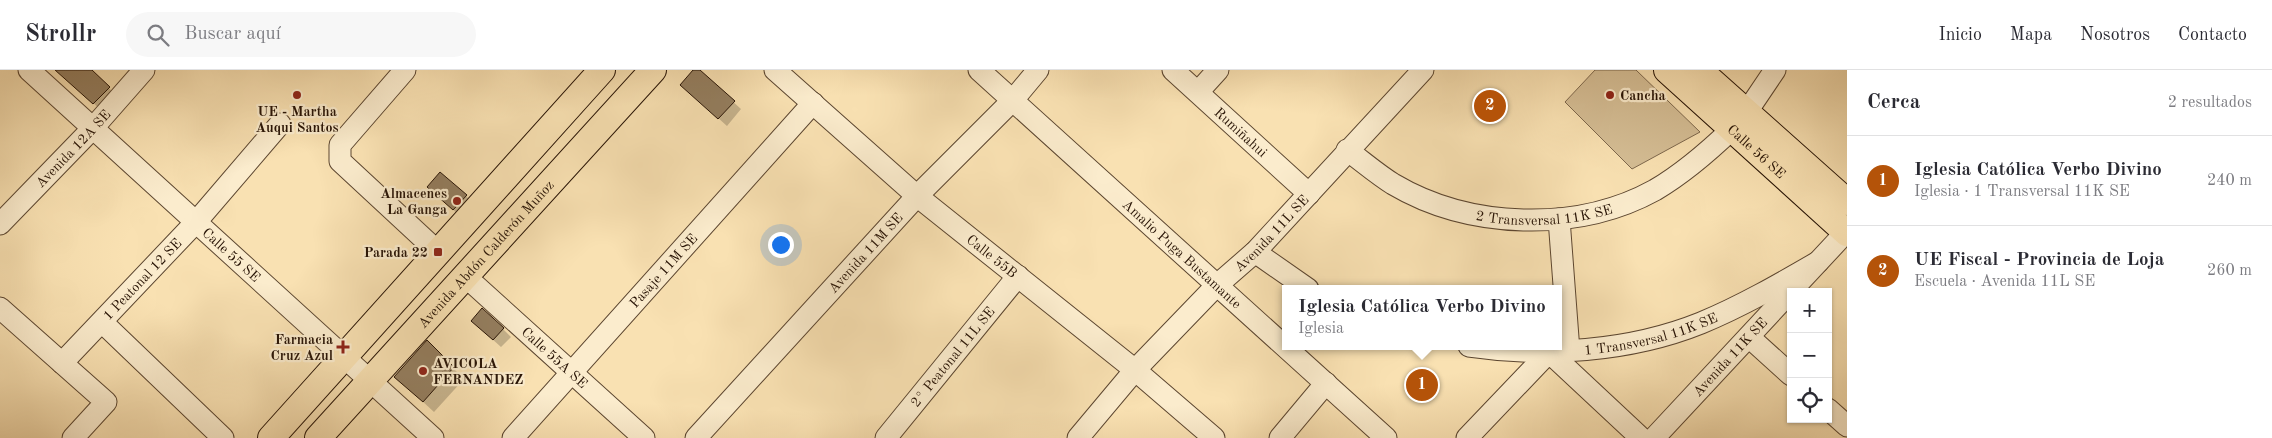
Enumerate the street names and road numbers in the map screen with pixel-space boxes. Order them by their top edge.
street label: Rumiñahui [1211,105,1269,160]
street label: Avenida 12A SE [33,107,114,191]
street label: Calle 56 SE [1724,122,1788,182]
street label: Avenida Abdón Calderón Muñoz [416,178,557,331]
street label: Avenida 11L SE [1232,193,1312,275]
street label: Amalio Puga Bustamante [1120,197,1244,312]
street label: 2 Transversal 11K SE [1475,202,1614,228]
street label: Avenida 11M SE [826,211,906,296]
street label: Calle 55 SE [199,226,263,285]
street label: Pasaje 11M SE [627,231,700,311]
street label: Calle 55B [964,233,1019,281]
street label: 1 Peatonal 12 SE [101,236,184,323]
street label: 2° Peatonal 11L SE [908,305,998,410]
street label: 1 Transversal 11K SE [1584,311,1720,358]
street label: Avenida 11K SE [1691,316,1770,399]
street label: Calle 55A SE [518,325,590,391]

